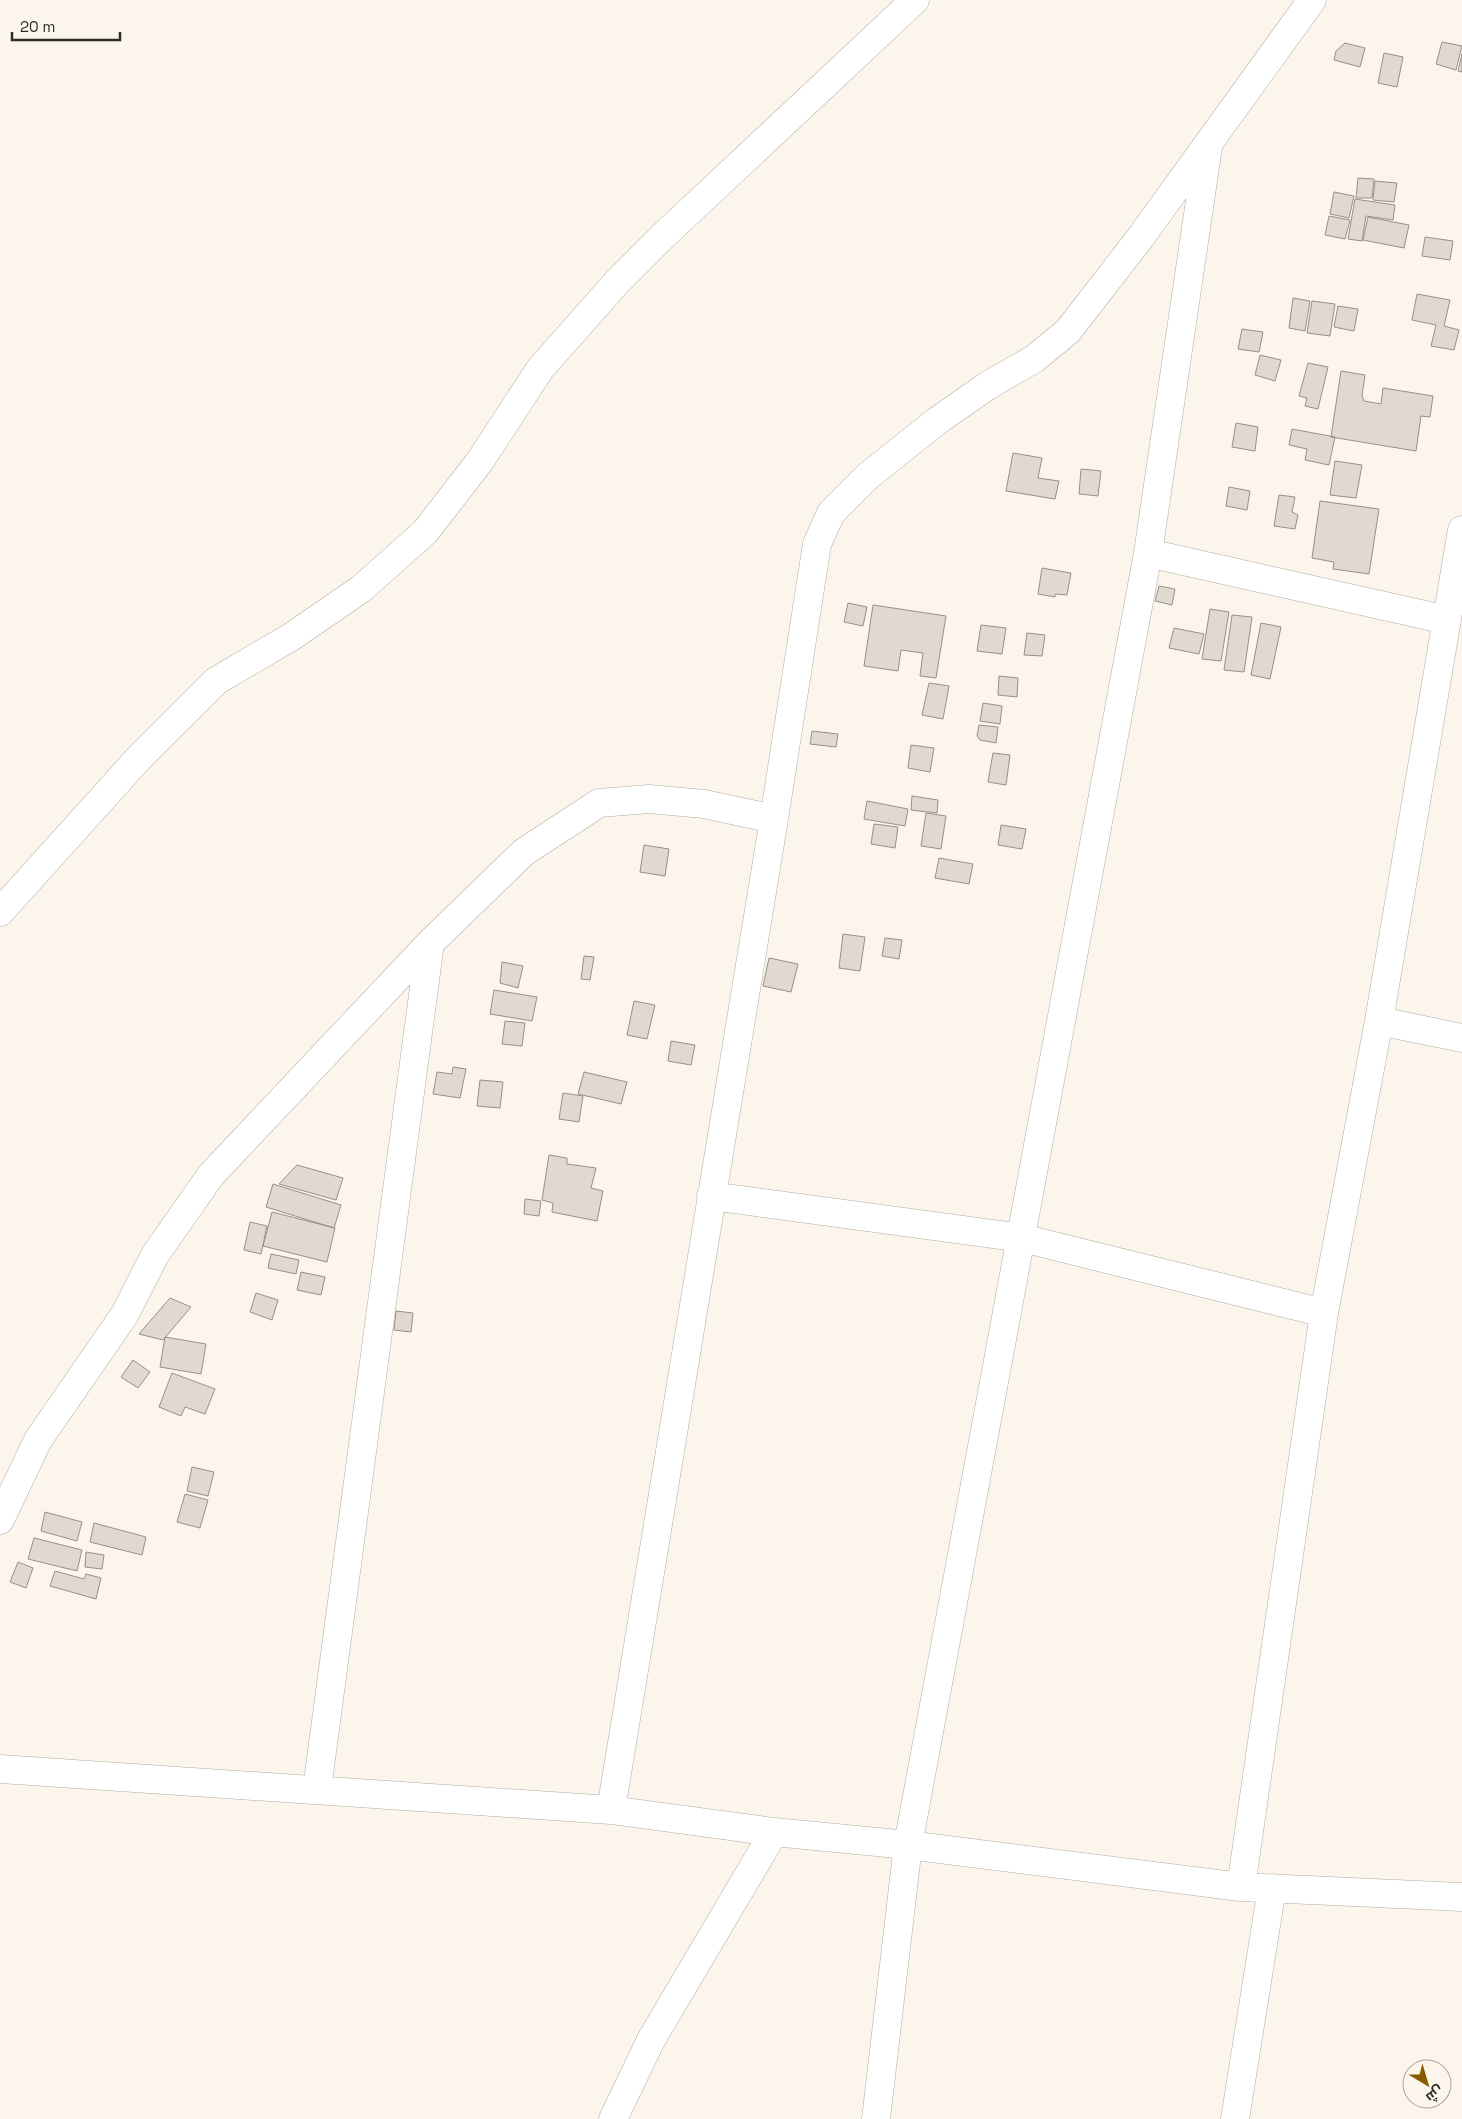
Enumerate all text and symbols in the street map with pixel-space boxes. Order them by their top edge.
scale bar [12,10,120,42]
text: 20 m [20,17,55,36]
north arrow [1402,2059,1452,2109]
text: ش [1422,2082,1448,2107]

